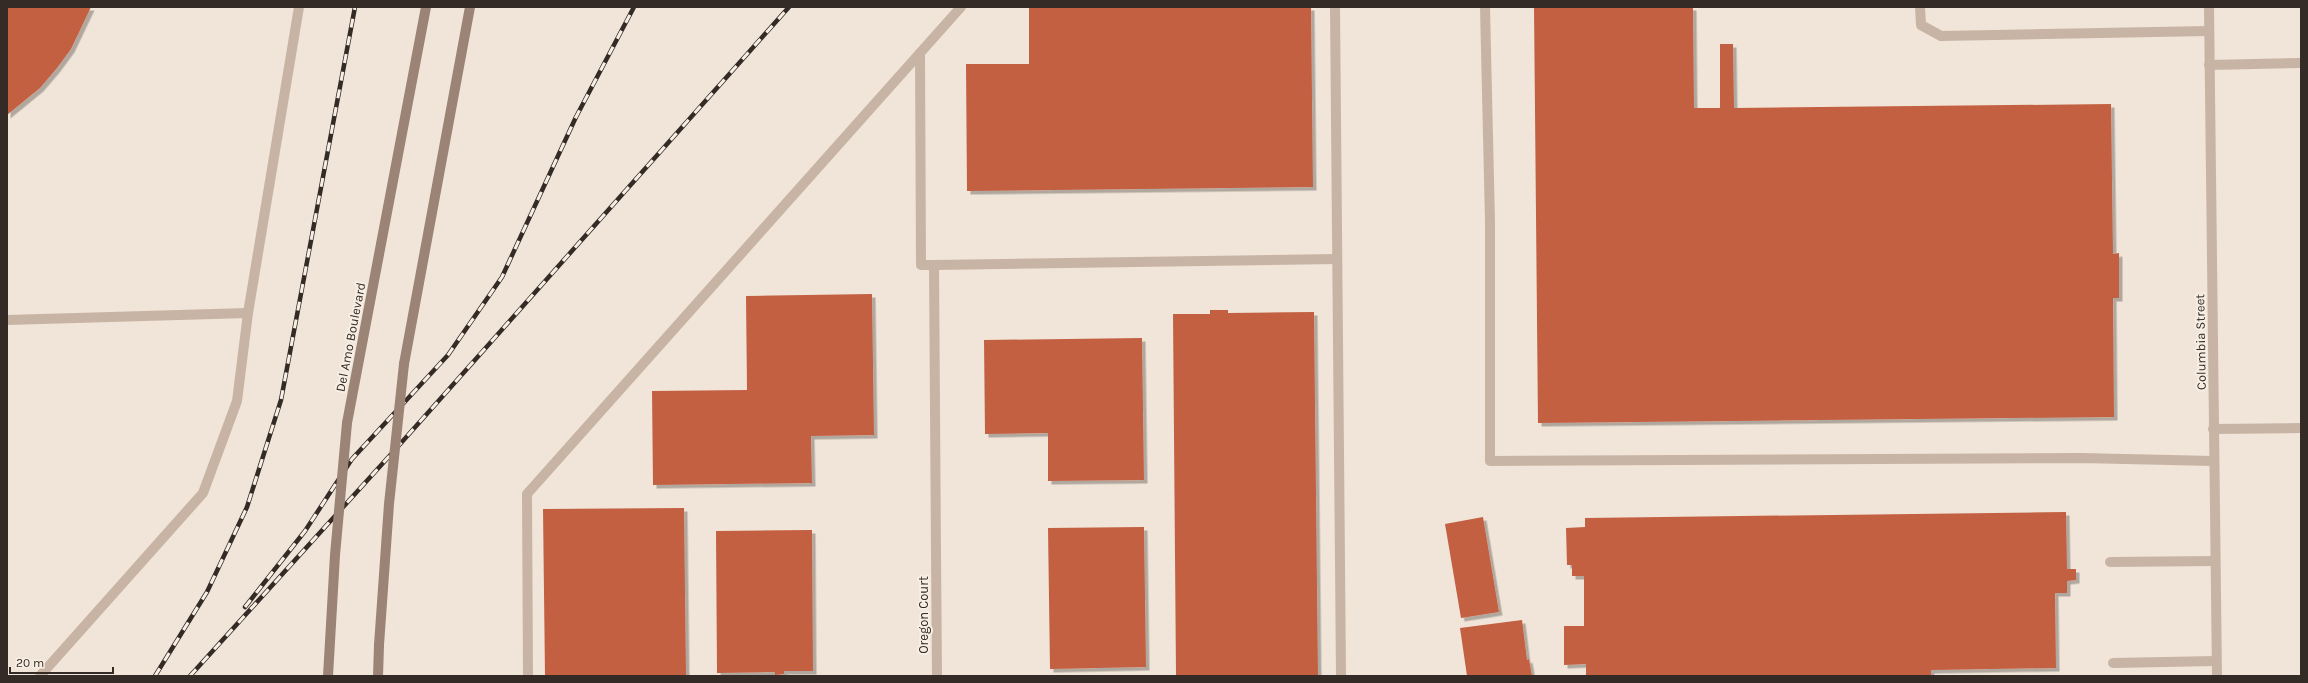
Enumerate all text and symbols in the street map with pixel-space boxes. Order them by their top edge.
street label: Del Amo Boulevard [333,281,368,393]
street label: Columbia Street [2192,294,2209,390]
street label: Oregon Court [916,576,931,654]
scale bar [10,649,113,675]
text: 20 m [16,656,44,670]

